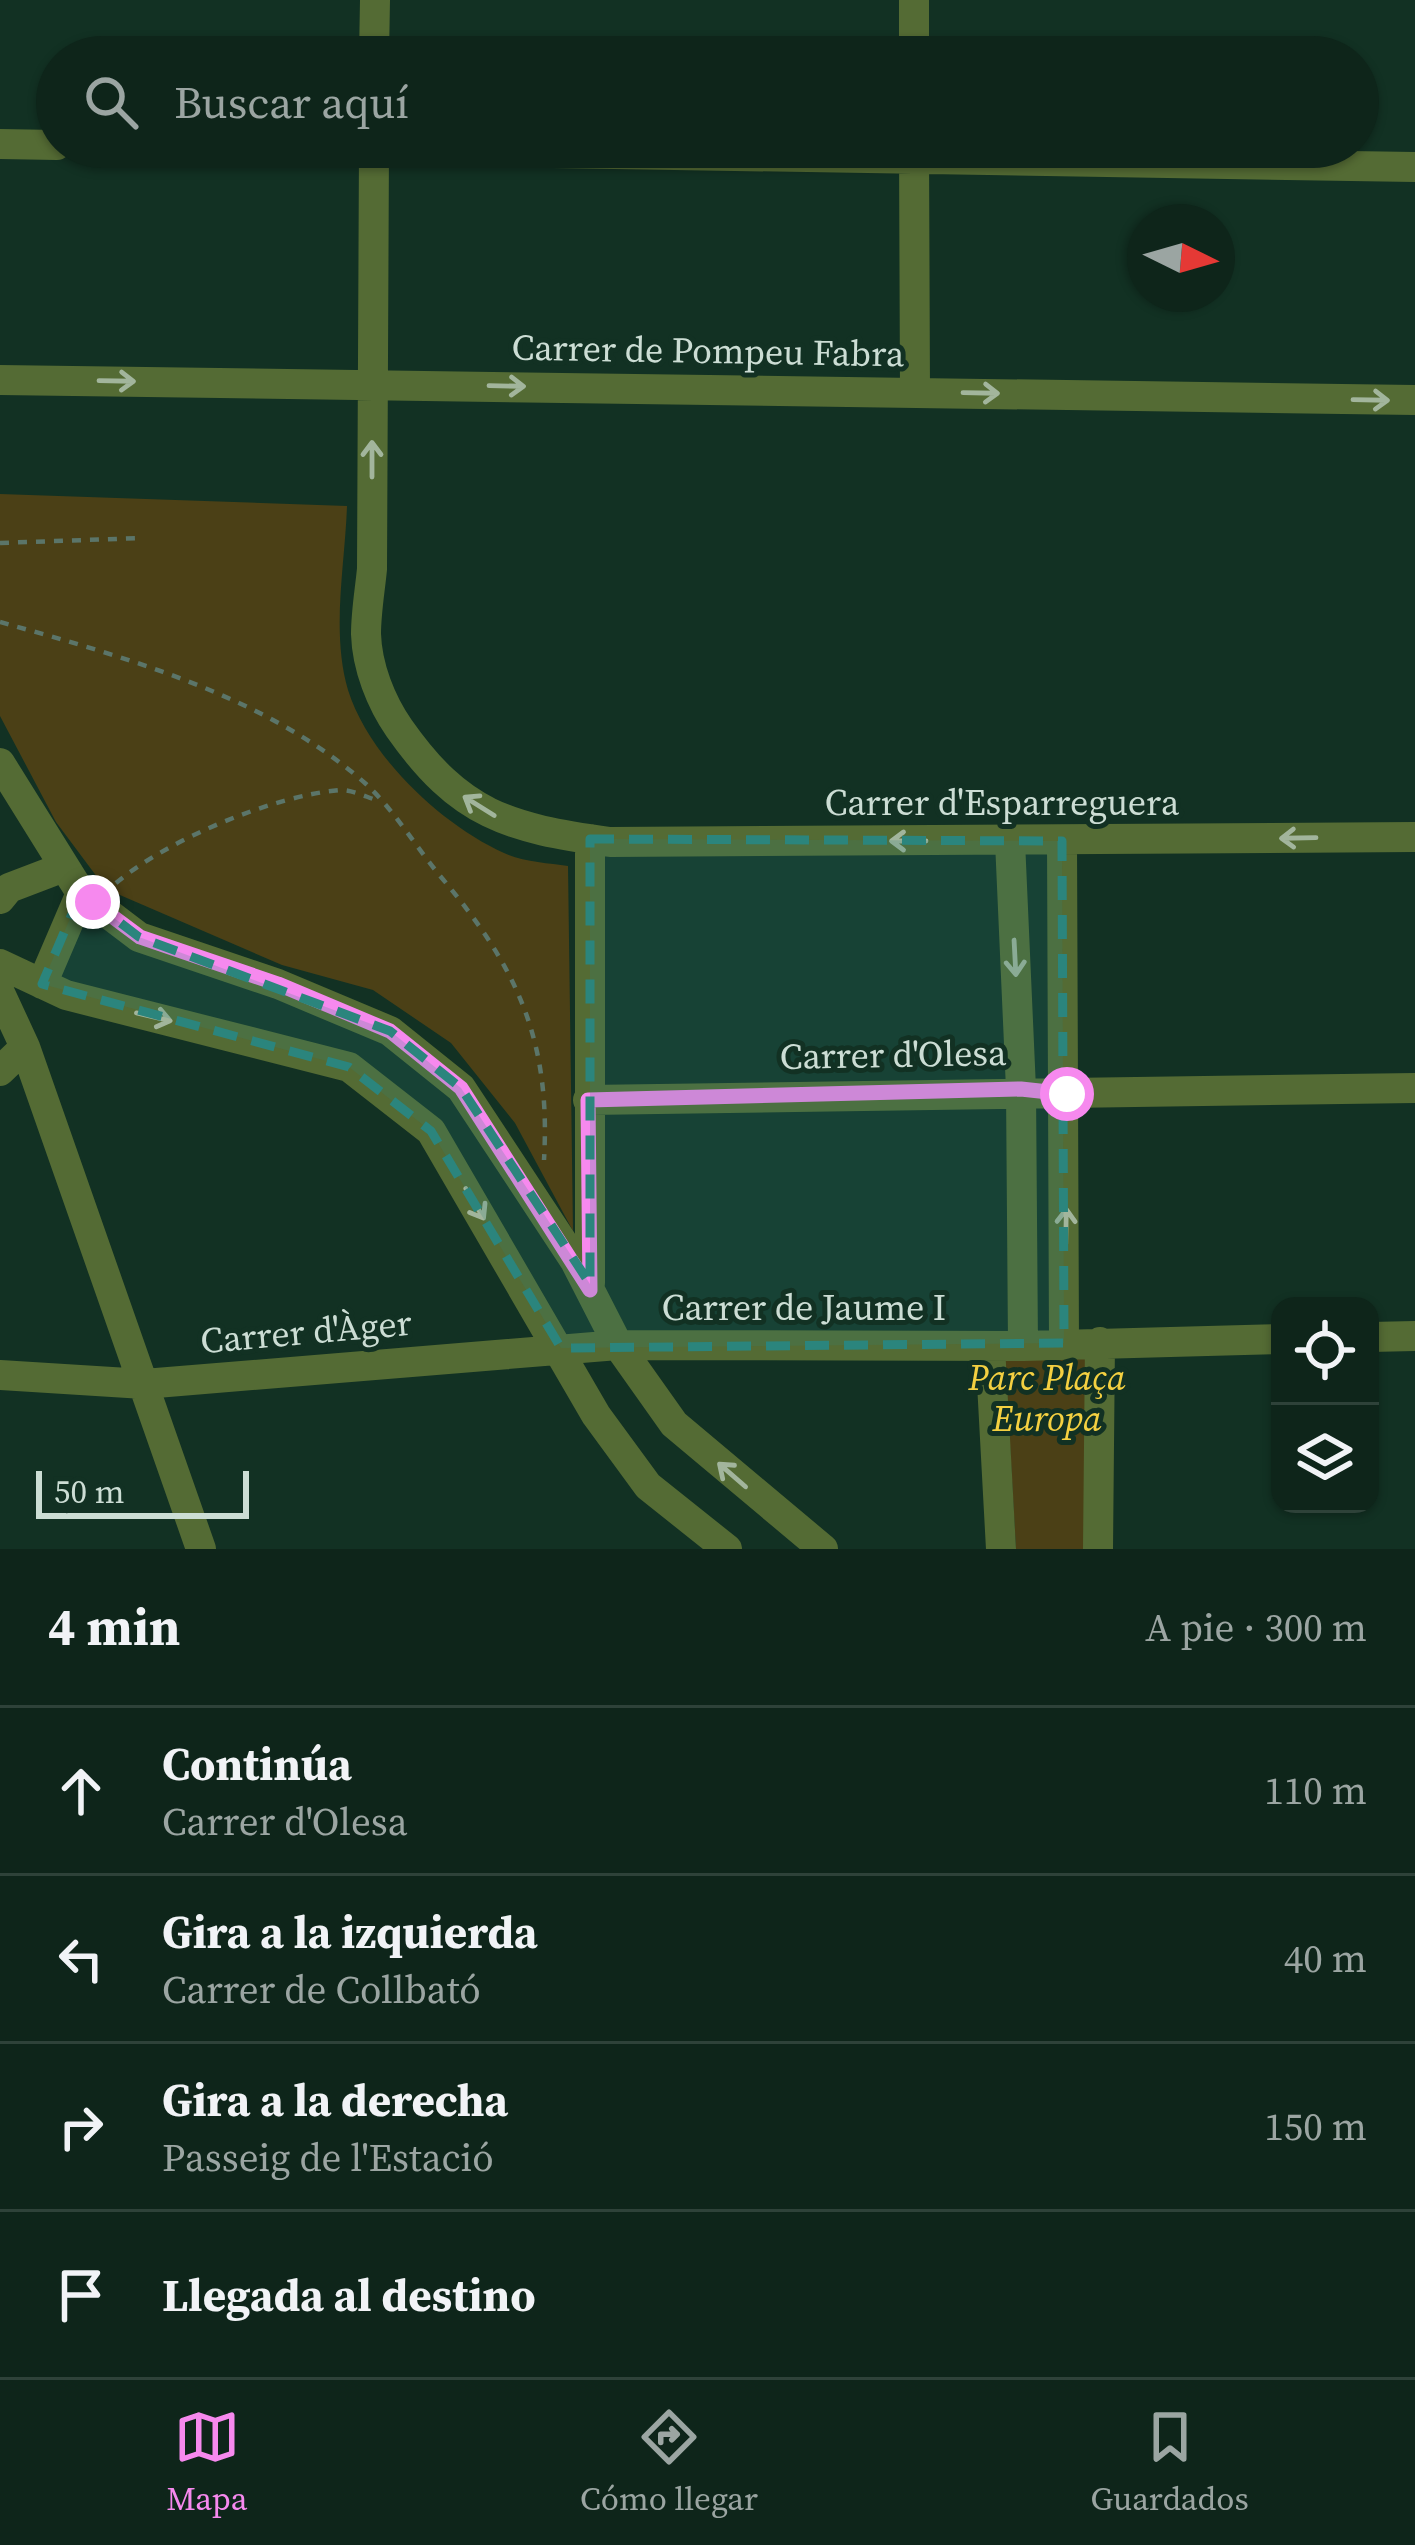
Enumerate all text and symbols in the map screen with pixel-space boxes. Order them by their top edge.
search box [36,36,1379,168]
icon: search [78,69,144,135]
text: Buscar aquí [174,71,409,133]
north arrow [1127,204,1235,312]
street label: Carrer de Pompeu Fabra [511,323,905,378]
one-way arrow [97,370,136,392]
one-way arrow [487,374,526,397]
one-way arrow [961,382,1000,405]
one-way arrow [1351,388,1390,411]
one-way arrow [361,440,384,479]
street label: Carrer d'Esparreguera [825,778,1180,827]
one-way arrow [462,794,496,818]
one-way arrow [1279,827,1318,850]
one-way arrow [889,830,928,852]
route end [66,875,120,929]
one-way arrow [1004,938,1027,977]
one-way arrow [135,1006,173,1029]
street label: Carrer d'Olesa [779,1028,1007,1081]
route start [1040,1067,1094,1121]
one-way arrow [463,1186,487,1221]
one-way arrow [1054,1207,1077,1246]
street label: Carrer de Jaume I [662,1283,946,1332]
map controls [1271,1297,1379,1513]
button: locate [1271,1297,1379,1405]
street label: Carrer d'Àger [198,1298,414,1365]
park label: Parc Plaça Europa [967,1353,1126,1443]
button: layers [1271,1405,1379,1513]
one-way arrow [718,1462,748,1489]
scale bar [36,1465,249,1518]
text: 50 m [54,1469,124,1514]
text: 4 min [48,1592,180,1662]
text: A pie · 300 m [1145,1601,1367,1654]
text: Continúa [162,1733,352,1795]
icon: ahead [48,1758,114,1824]
text: 110 m [1264,1764,1367,1817]
text: Carrer d'Olesa [162,1795,408,1848]
text: Gira a la izquierda [162,1901,538,1963]
icon: left [48,1926,114,1992]
text: 40 m [1284,1932,1367,1985]
text: Carrer de Collbató [162,1963,481,2016]
text: Gira a la derecha [162,2069,508,2131]
icon: right [48,2094,114,2160]
text: 150 m [1264,2100,1367,2153]
text: Passeig de l'Estació [162,2131,494,2184]
icon: arrive [48,2262,114,2328]
text: Llegada al destino [162,2264,536,2326]
tab: Mapa [166,2404,248,2521]
tab: Cómo llegar [580,2404,758,2521]
tab: Guardados [1090,2404,1249,2521]

